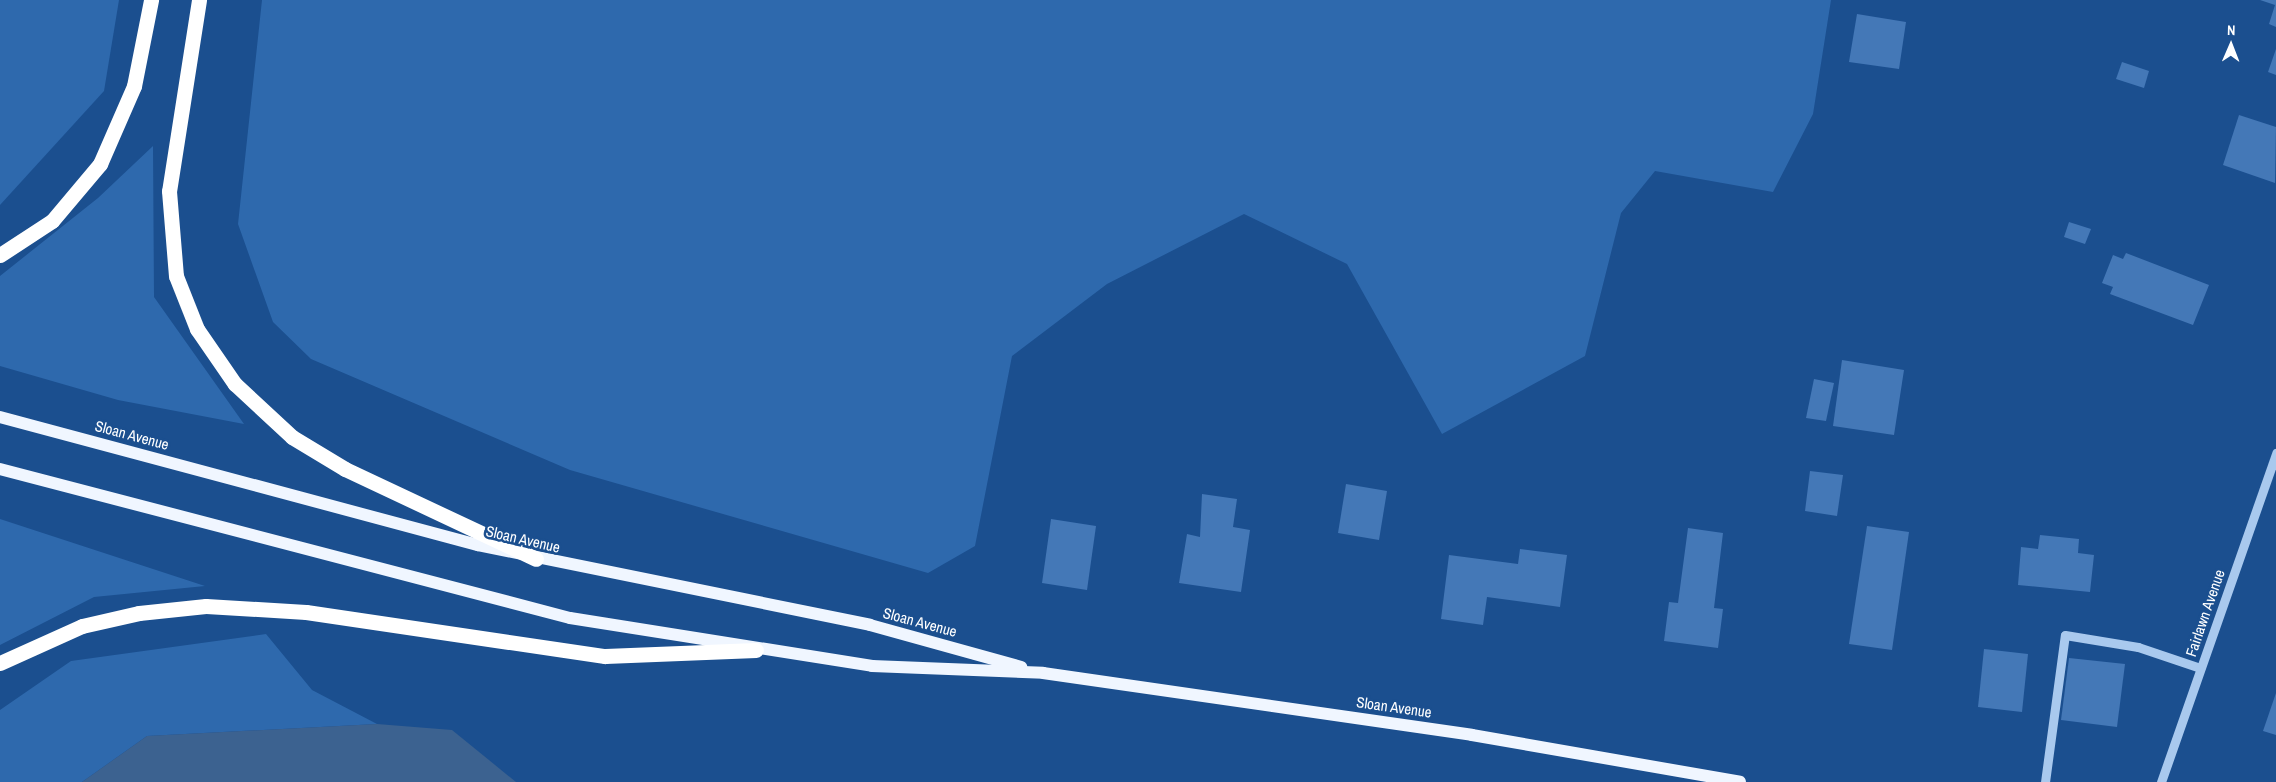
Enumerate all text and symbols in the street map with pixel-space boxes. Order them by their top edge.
north arrow [2206,20,2256,70]
text: N [2227,21,2236,39]
street label: Sloan Avenue [93,416,171,454]
street label: Sloan Avenue [484,522,562,556]
street label: Fairlawn Avenue [2182,567,2228,659]
street label: Sloan Avenue [881,603,959,641]
street label: Sloan Avenue [1355,693,1433,721]

